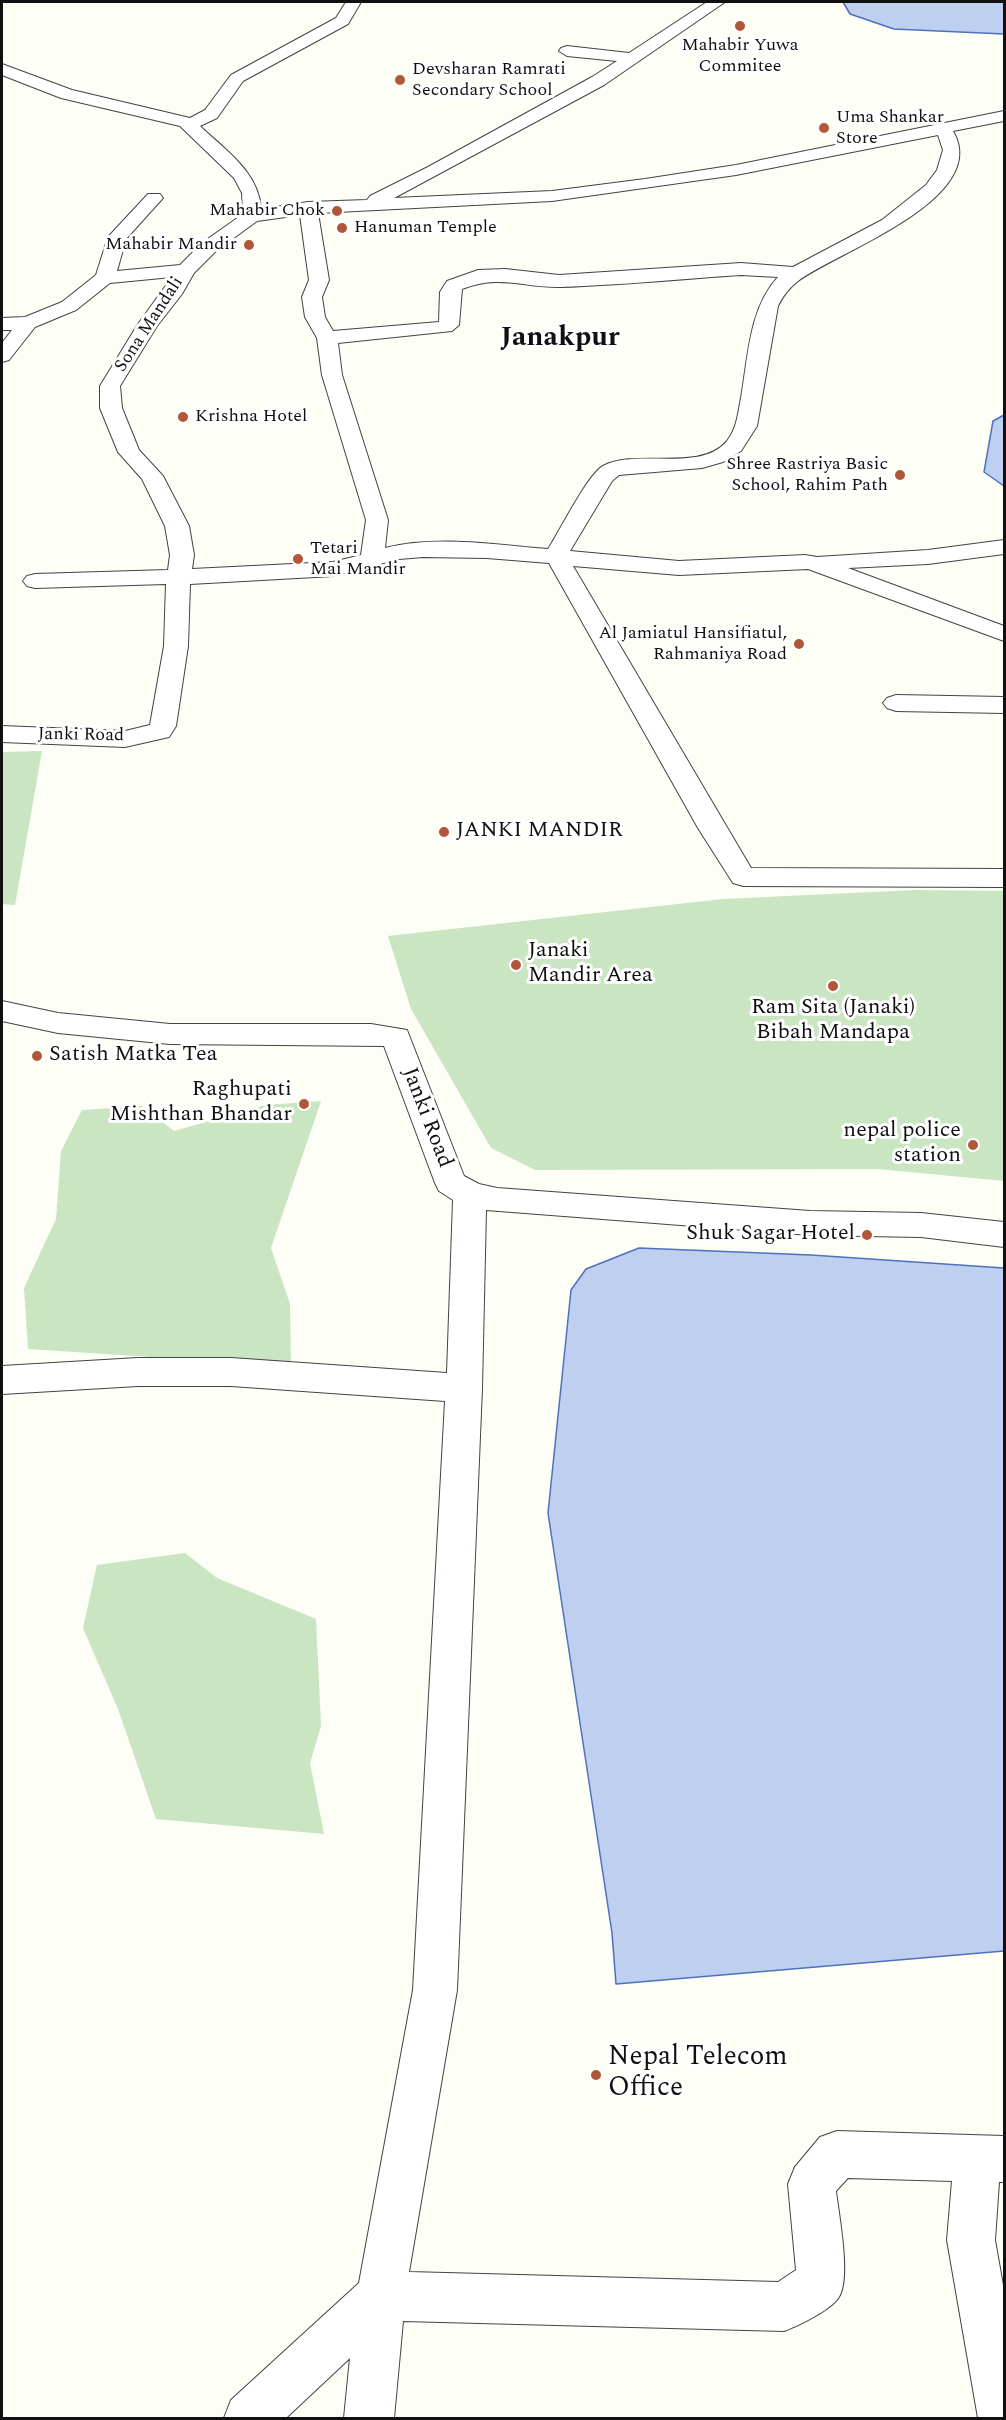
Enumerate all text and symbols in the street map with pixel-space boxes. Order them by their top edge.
marker: Mahabir Yuwa Commitee [733,19,747,33]
place label: Mahabir Yuwa Commitee [682,35,798,78]
place label: Devsharan Ramrati Secondary School [412,59,566,101]
marker: Devsharan Ramrati Secondary School [393,73,407,87]
place label: Uma Shankar Store [836,107,944,150]
marker: Uma Shankar Store [817,121,831,135]
place label: Mahabir Chok [209,200,325,222]
marker: Mahabir Chok [330,204,344,218]
place label: Hanuman Temple [354,217,497,239]
marker: Hanuman Temple [335,221,349,235]
place label: Mahabir Mandir [105,234,237,256]
marker: Mahabir Mandir [242,238,256,252]
street label: Sona Mandali [111,273,189,377]
district label: Janakpur [500,323,620,357]
place label: Krishna Hotel [195,406,307,428]
marker: Krishna Hotel [176,410,190,424]
place label: Shree Rastriya Basic School, Rahim Path [726,454,888,496]
marker: Shree Rastriya Basic School, Rahim Path [893,468,907,482]
place label: Tetari Mai Mandir [310,538,406,580]
marker: Tetari Mai Mandir [291,552,305,566]
place label: Al Jamiatul Hansifiatul, Rahmaniya Road [598,623,787,666]
marker: Al Jamiatul Hansifiatul, Rahmaniya Road [792,637,806,651]
street label: Janki Road [38,724,124,748]
place label: JANKI MANDIR [456,819,623,845]
marker: JANKI MANDIR [437,825,451,839]
place label: Janaki Mandir Area [528,939,653,990]
marker: Janaki Mandir Area [509,958,523,972]
marker: Ram Sita (Janaki) Bibah Mandapa [826,979,840,993]
place label: Ram Sita (Janaki) Bibah Mandapa [751,996,915,1048]
place label: Satish Matka Tea [49,1043,217,1069]
marker: Satish Matka Tea [30,1049,44,1063]
street label: Janki Road [395,1064,457,1172]
place label: Raghupati Mishthan Bhandar [110,1078,292,1130]
marker: Raghupati Mishthan Bhandar [297,1097,311,1111]
place label: nepal police station [843,1119,961,1170]
marker: nepal police station [966,1138,980,1152]
place label: Shuk Sagar Hotel [686,1222,855,1248]
marker: Shuk Sagar Hotel [860,1228,874,1242]
place label: Nepal Telecom Office [608,2043,787,2106]
marker: Nepal Telecom Office [589,2068,603,2082]

